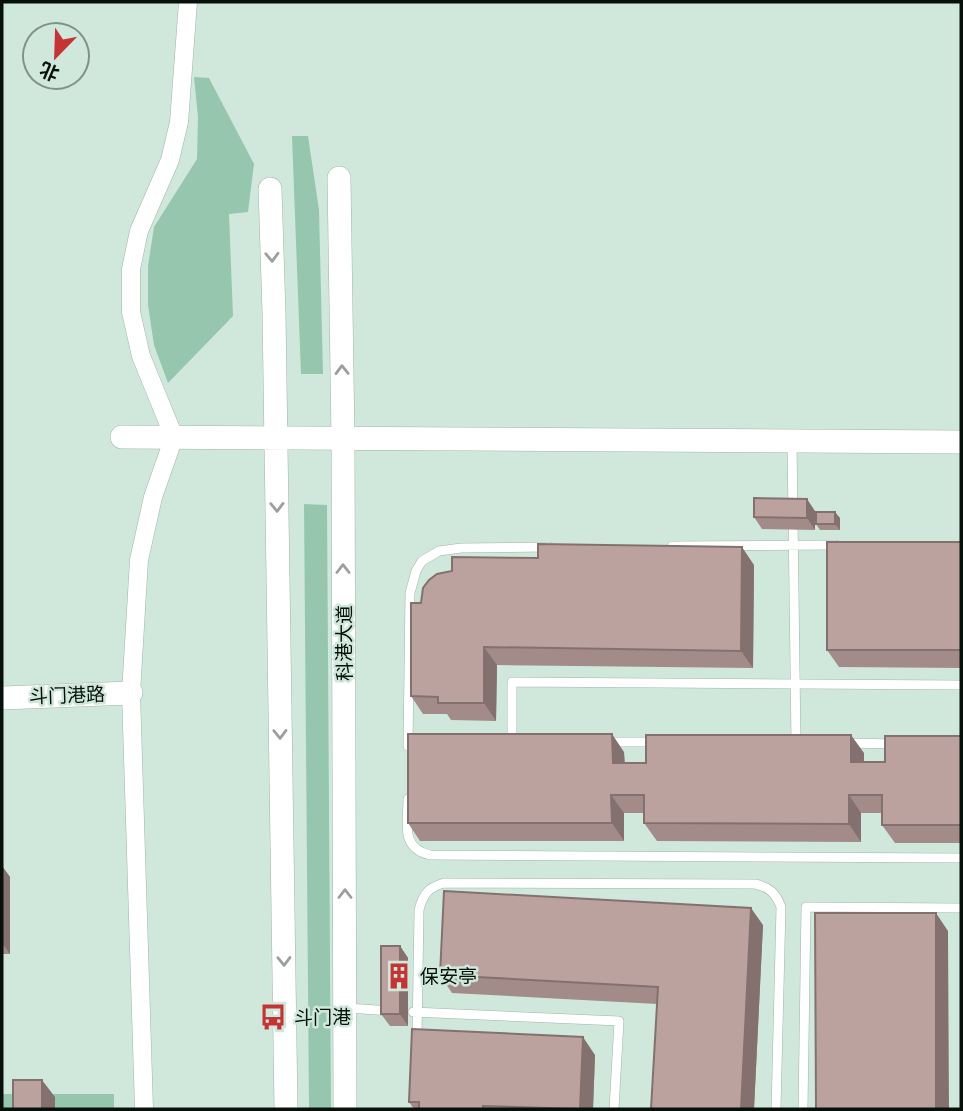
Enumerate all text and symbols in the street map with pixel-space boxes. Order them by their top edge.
north arrow [21,21,91,91]
text: 北 [36,58,62,86]
one-way arrow [265,252,280,263]
one-way arrow [334,364,350,375]
one-way arrow [269,502,285,512]
one-way arrow [336,563,351,574]
street label: 科港大道 [332,605,355,681]
street label: 斗门港路 [29,682,105,707]
one-way arrow [273,729,288,740]
one-way arrow [337,888,353,899]
one-way arrow [276,956,291,967]
building icon: 保安亭 [384,961,414,991]
place label: 保安亭 [420,964,477,987]
bus stop icon: 斗门港 [258,1002,288,1032]
place label: 斗门港 [294,1005,351,1028]

